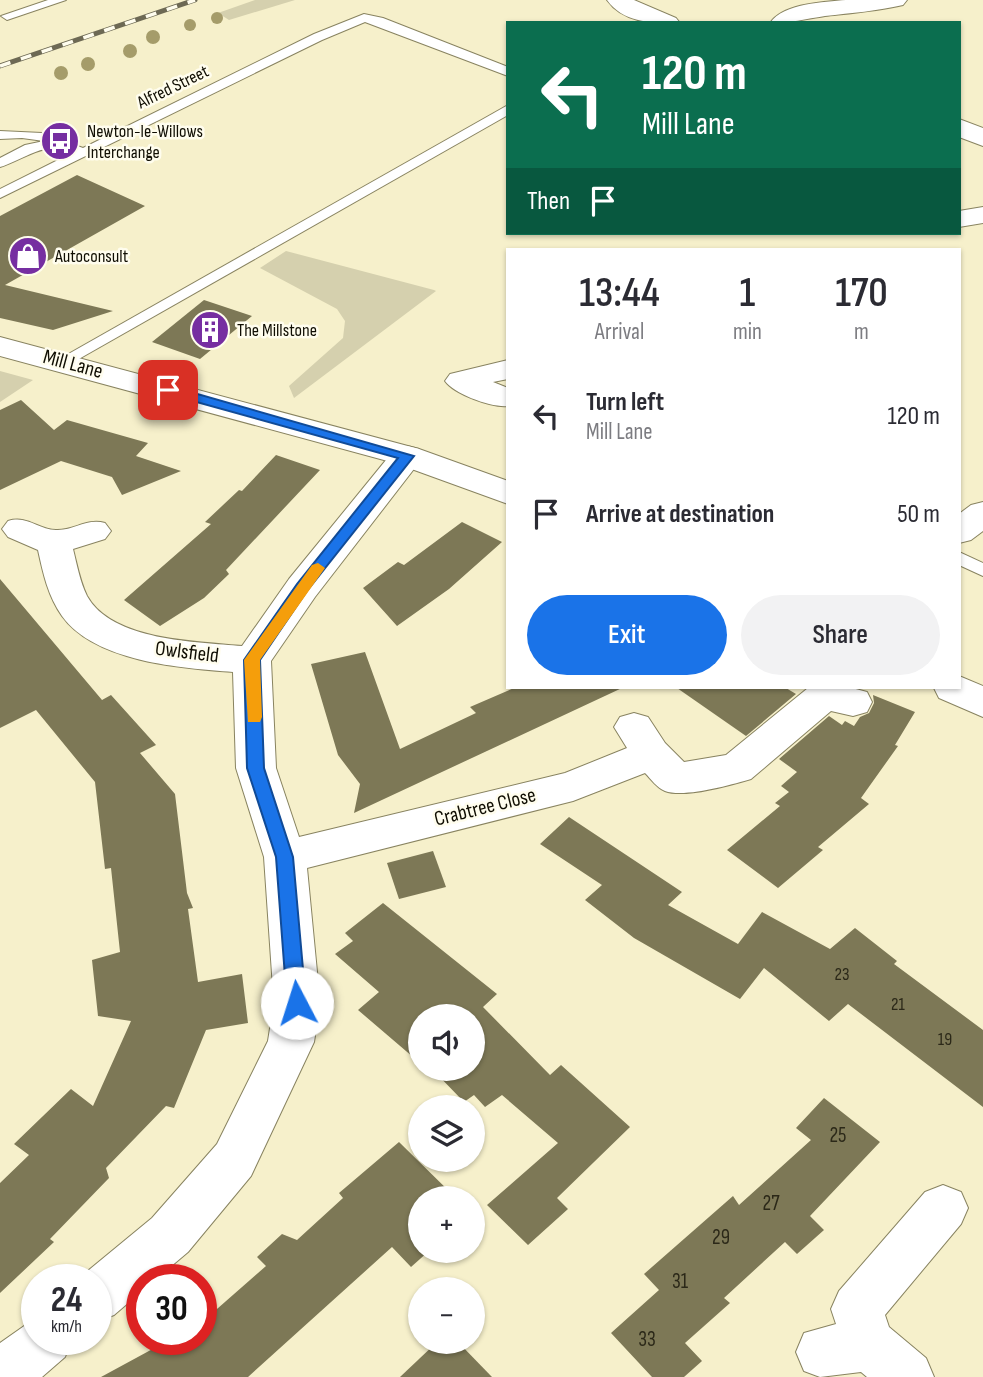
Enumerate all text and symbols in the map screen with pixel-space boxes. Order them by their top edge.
text: 120 m [642,45,747,104]
icon: left [527,49,618,140]
street label: Alfred Street [133,60,213,114]
text: Mill Lane [642,105,735,144]
bus stop icon: Newton-le-Willows Interchange [39,120,81,162]
place label: Newton-le-Willows Interchange [87,121,203,163]
icon: arrive [584,182,622,220]
text: Then [527,186,570,217]
shop icon: Autoconsult [7,235,49,277]
place label: Autoconsult [54,246,129,267]
text: 13:44 [579,268,660,319]
text: 1 [740,268,755,319]
text: 170 [835,268,888,319]
building icon: The Millstone [189,309,231,351]
text: Arrival [595,318,644,346]
text: min [733,318,762,346]
text: m [854,318,869,346]
place label: The Millstone [237,320,317,341]
street label: Mill Lane [40,344,106,384]
pin [138,360,198,420]
icon: arrive [149,371,187,409]
text: Turn left [586,387,664,418]
icon: left [527,397,565,435]
text: 120 m [887,401,940,432]
text: Mill Lane [586,418,653,446]
icon: arrive [527,495,565,533]
text: Arrive at destination [586,499,774,530]
text: 50 m [897,499,940,530]
button: Exit [527,595,727,675]
button: Share [741,595,940,675]
street label: Owlsfield [154,636,220,668]
street label: Crabtree Close [432,782,538,832]
house number: 23 [835,964,850,985]
position arrow [260,966,334,1040]
house number: 21 [891,994,906,1015]
map controls [408,1004,485,1354]
button: sound [408,1004,485,1081]
house number: 19 [938,1029,952,1050]
button: layers [408,1095,485,1172]
house number: 25 [829,1123,847,1148]
button: + [408,1186,485,1263]
house number: 27 [762,1191,780,1216]
house number: 29 [712,1225,730,1250]
speed limit sign: 30 [126,1264,217,1355]
house number: 31 [672,1269,689,1294]
button: − [408,1277,485,1354]
text: 24 [51,1279,82,1322]
text: km/h [51,1316,82,1337]
house number: 33 [638,1327,656,1352]

